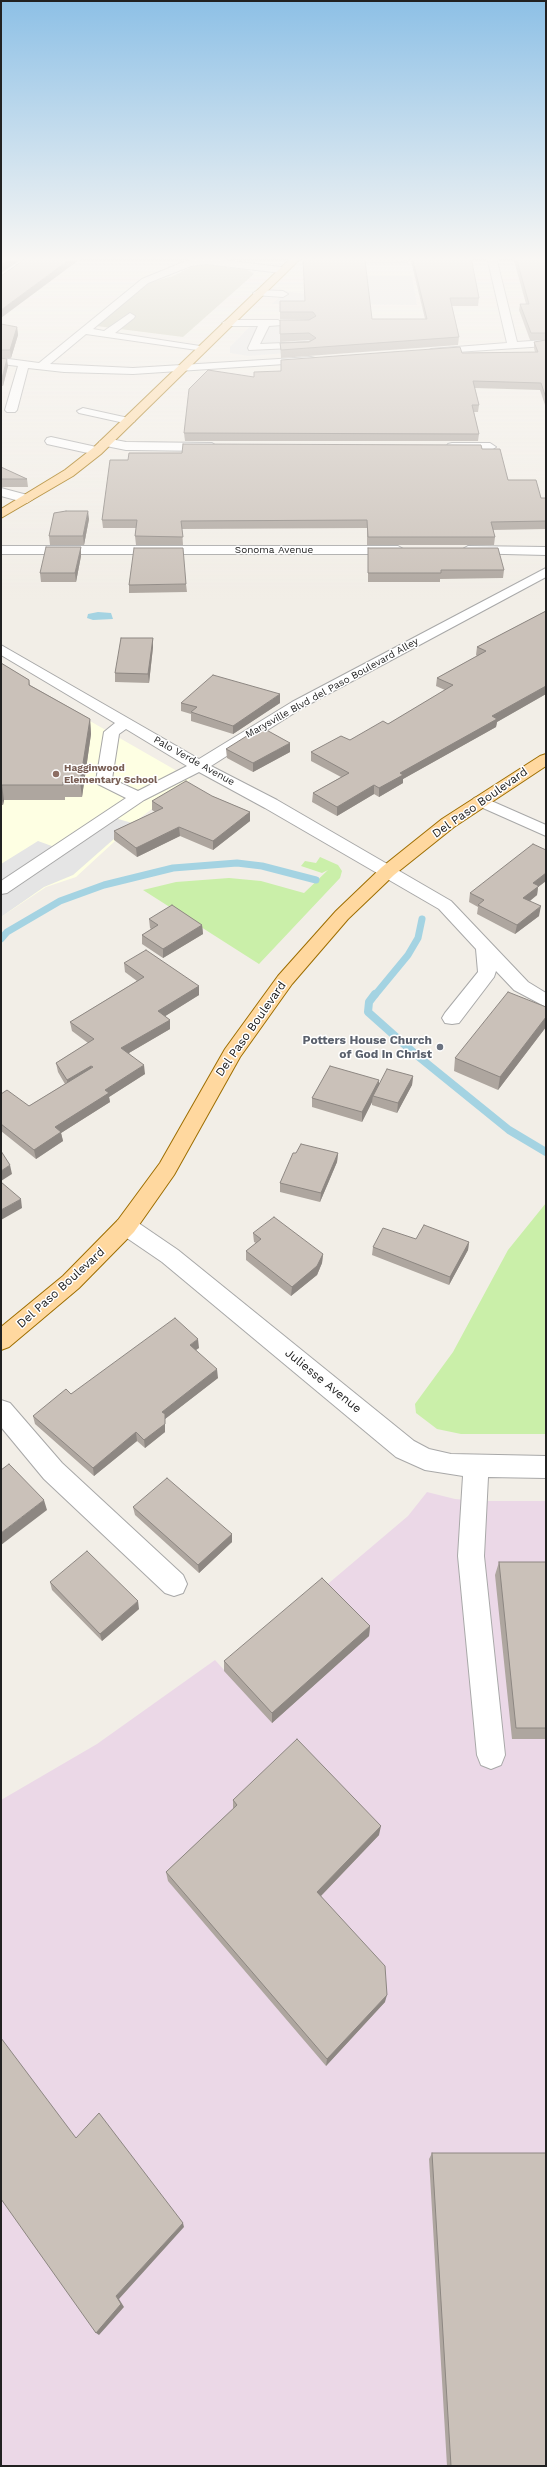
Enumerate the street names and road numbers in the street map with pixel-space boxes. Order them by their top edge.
street label: Sonoma Avenue [235,544,313,556]
street label: Marysville Blvd del Paso Boulevard Alley [243,635,421,741]
street label: Palo Verde Avenue [151,734,237,788]
street label: Del Paso Boulevard [430,765,530,841]
street label: Del Paso Boulevard [213,979,289,1079]
street label: Del Paso Boulevard [14,1245,108,1331]
street label: Juliesse Avenue [282,1346,364,1416]

